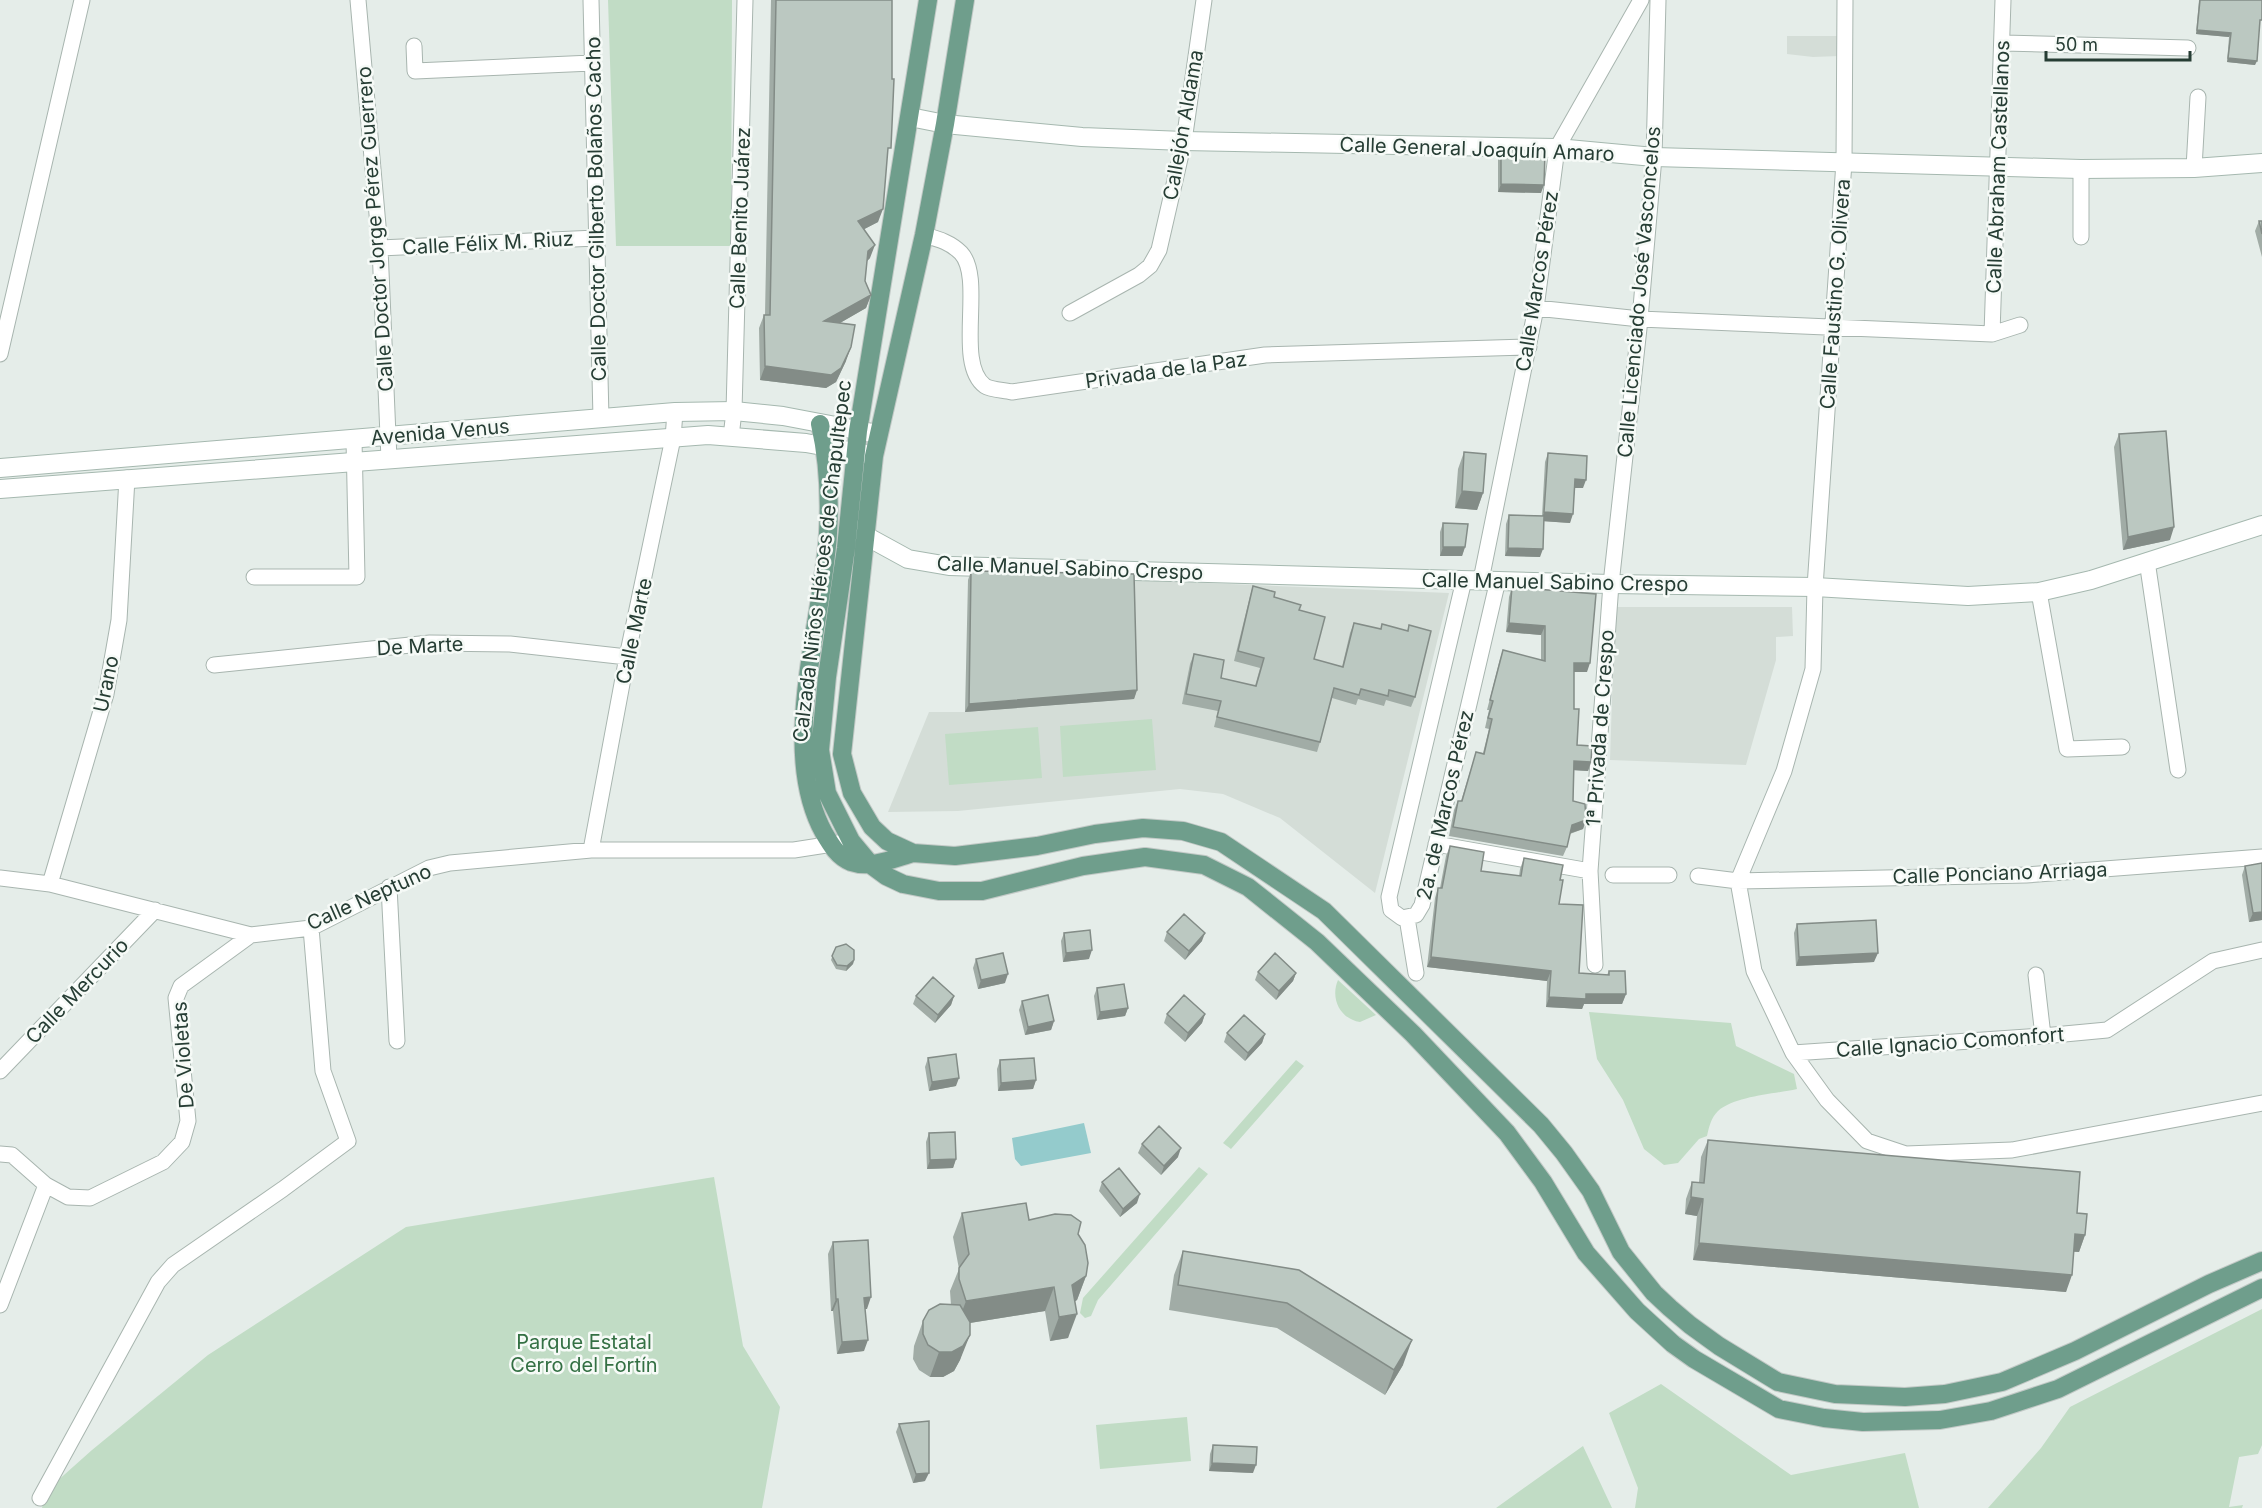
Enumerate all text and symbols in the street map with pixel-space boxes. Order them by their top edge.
scale bar [2046,24,2190,62]
text: 50 m [2055,34,2098,55]
street label: Calle Doctor Gilberto Bolaños Cacho [581,36,611,382]
street label: Calle Abraham Castellanos [1982,40,2014,294]
street label: Callejón Aldama [1158,48,1208,202]
street label: Calle Doctor Jorge Pérez Guerrero [352,65,398,393]
street label: Calle Licenciado José Vasconcelos [1613,125,1665,459]
street label: Calle Benito Juárez [725,127,755,309]
street label: Calle General Joaquín Amaro [1339,132,1615,166]
street label: Calle Faustino G. Olivera [1815,178,1855,410]
street label: Calle Marcos Pérez [1511,189,1563,373]
street label: Calle Félix M. Riuz [402,227,574,259]
street label: Privada de la Paz [1084,347,1248,393]
street label: Calzada Niños Héroes de Chapultepec [788,378,856,744]
street label: Avenida Venus [370,414,510,450]
street label: Calle Manuel Sabino Crespo [936,551,1204,585]
street label: Calle Manuel Sabino Crespo [1421,568,1689,596]
street label: Calle Marte [611,576,657,686]
street label: 1ª Privada de Crespo [1581,629,1619,827]
street label: De Marte [376,632,464,660]
street label: Urano [88,653,124,715]
street label: 2a. de Marcos Pérez [1411,708,1479,902]
street label: Calle Ponciano Arriaga [1892,857,2108,889]
street label: Calle Neptuno [303,859,435,935]
street label: Calle Mercurio [21,933,133,1049]
street label: De Violetas [167,1001,199,1109]
street label: Calle Ignacio Comonfort [1835,1022,2065,1062]
park label: Parque Estatal Cerro del Fortín [510,1330,658,1377]

